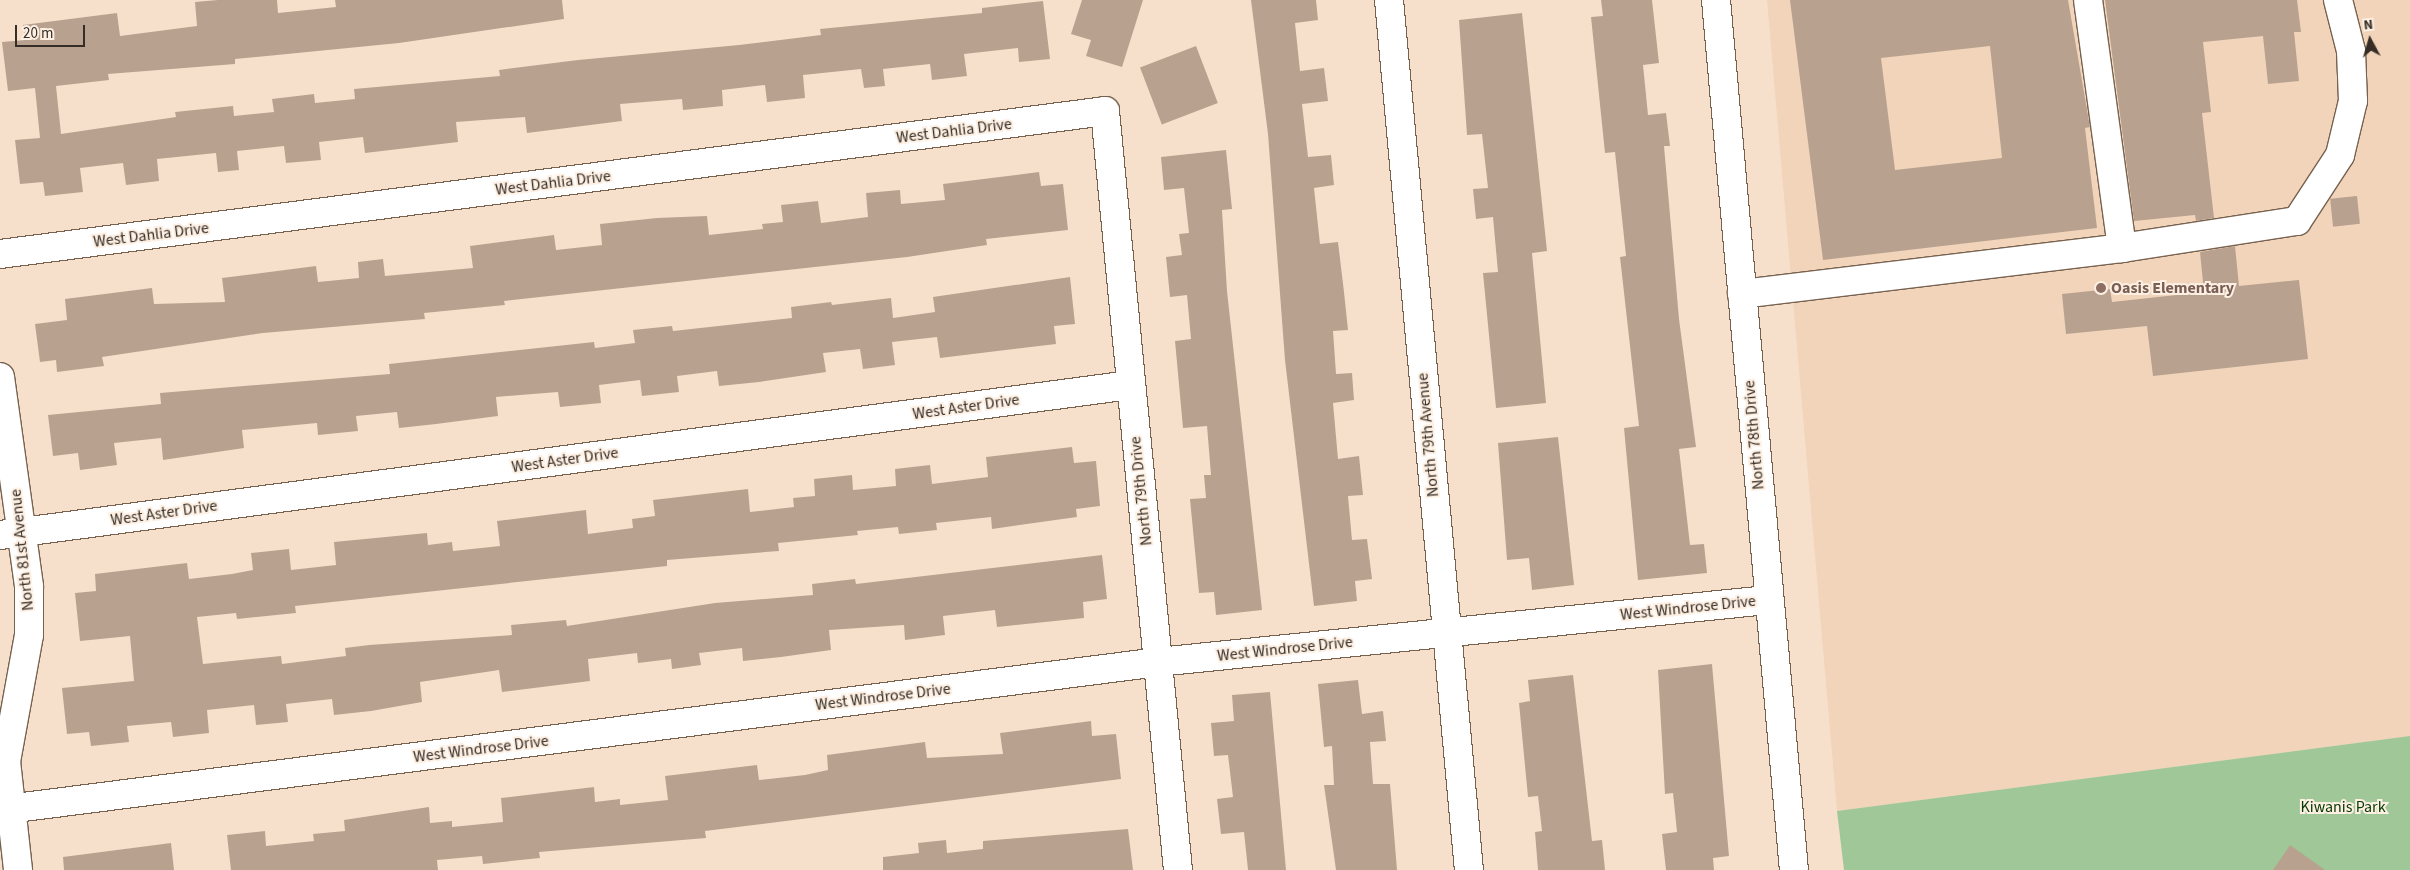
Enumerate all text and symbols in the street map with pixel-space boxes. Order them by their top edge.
scale bar [18,15,88,47]
north arrow [2345,15,2395,65]
text: N [2363,15,2374,36]
text: 20 m [23,23,53,44]
street label: West Dahlia Drive [895,114,1013,148]
street label: West Dahlia Drive [494,166,612,200]
street label: West Dahlia Drive [92,218,210,252]
place label: Oasis Elementary [2111,278,2234,298]
marker: Oasis Elementary [2095,282,2107,294]
street label: North 79th Avenue [1413,372,1443,498]
street label: North 78th Drive [1740,379,1768,491]
street label: West Aster Drive [911,390,1021,424]
street label: North 79th Drive [1126,435,1156,547]
street label: West Aster Drive [510,443,620,477]
street label: North 81st Avenue [6,488,38,612]
street label: West Aster Drive [109,496,219,530]
street label: West Windrose Drive [1619,591,1757,625]
street label: West Windrose Drive [1216,632,1354,666]
street label: West Windrose Drive [814,679,952,715]
street label: West Windrose Drive [412,731,550,767]
park label: Kiwanis Park [2300,797,2386,817]

